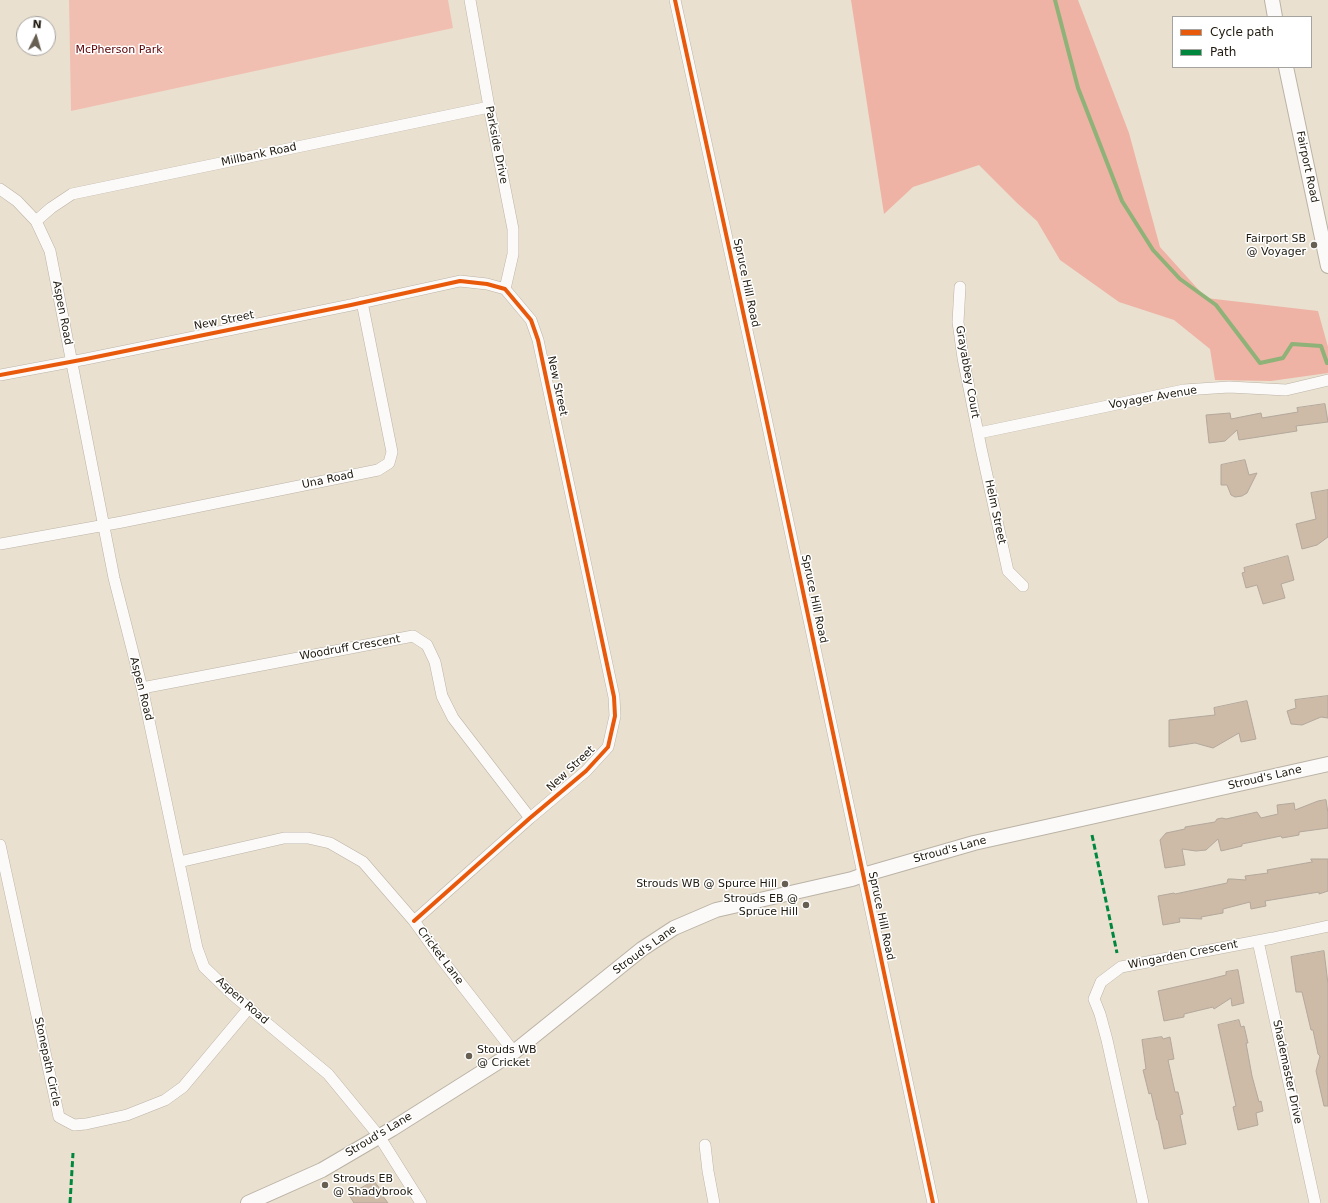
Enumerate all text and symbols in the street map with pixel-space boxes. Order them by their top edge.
north arrow [16,16,56,56]
legend [1172,16,1312,68]
text: N [32,18,42,31]
text: Cycle path [1210,25,1274,39]
park label: McPherson Park [75,43,163,57]
text: Path [1210,45,1236,59]
street label: Parkside Drive [482,105,510,185]
street label: Fairport Road [1293,130,1321,204]
street label: Millbank Road [220,141,298,169]
place label: Fairport SB @ Voyager [1246,232,1306,258]
street label: Spruce Hill Road [730,237,762,329]
marker: Fairport SB @ Voyager [1309,240,1319,250]
street label: Aspen Road [49,280,75,346]
street label: New Street [193,309,255,333]
street label: Grayabbey Court [952,325,982,419]
street label: New Street [544,355,570,417]
street label: Voyager Avenue [1108,384,1198,412]
street label: Una Road [301,468,355,492]
street label: Helm Street [982,478,1008,546]
street label: Spruce Hill Road [798,553,830,645]
street label: Woodruff Crescent [299,633,401,663]
street label: Aspen Road [127,656,155,722]
street label: New Street [544,743,598,795]
street label: Stroud's Lane [1227,763,1303,793]
street label: Stroud's Lane [912,834,988,866]
street label: Spruce Hill Road [865,870,897,962]
place label: Strouds WB @ Spurce Hill [636,877,777,891]
marker: Strouds WB @ Spurce Hill [780,879,790,889]
place label: Strouds EB @ Spruce Hill [724,892,798,918]
marker: Strouds EB @ Spruce Hill [801,900,811,910]
street label: Stroud's Lane [611,923,679,977]
street label: Cricket Lane [414,925,466,987]
street label: Wingarden Crescent [1127,938,1239,972]
street label: Aspen Road [213,975,271,1027]
street label: Stonepath Circle [31,1016,63,1108]
street label: Shademaster Drive [1270,1019,1304,1125]
place label: Stouds WB @ Cricket [477,1043,537,1069]
marker: Stouds WB @ Cricket [464,1051,474,1061]
street label: Stroud's Lane [343,1110,415,1160]
place label: Strouds EB @ Shadybrook [333,1172,413,1198]
marker: Strouds EB @ Shadybrook [320,1180,330,1190]

